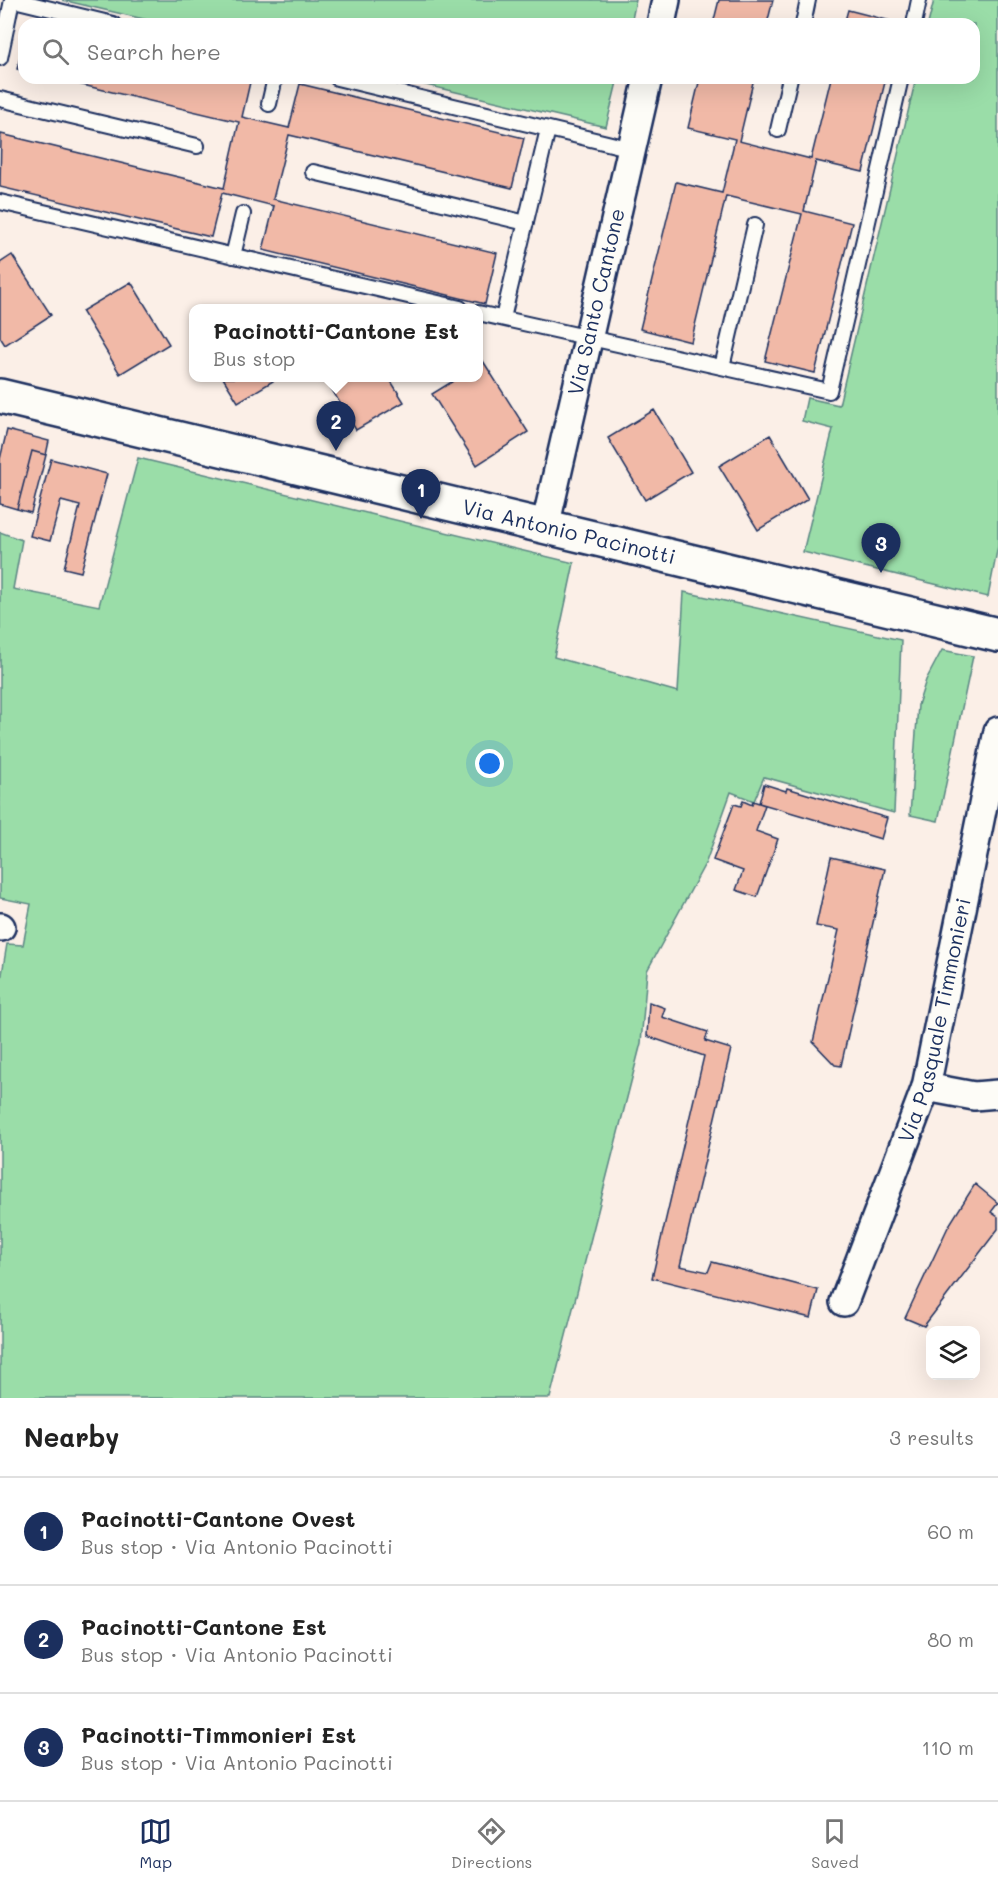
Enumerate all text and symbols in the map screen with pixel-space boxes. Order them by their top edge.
search box [18,18,980,84]
icon: search [39,35,72,68]
text: Search here [87,37,221,66]
street label: Via Santo Cantone [561,205,630,398]
popup [189,304,483,382]
text: Pacinotti-Cantone Est [213,316,459,345]
text: Bus stop [213,345,295,371]
pin: 2 [316,402,356,451]
pin: 1 [402,470,440,519]
street label: Via Antonio Pacinotti [460,492,679,569]
pin: 3 [862,524,900,573]
your location [475,749,504,778]
street label: Via Pasquale Timmonieri [891,895,976,1146]
map controls [926,1326,980,1380]
button: layers [926,1326,980,1380]
text: Nearby [24,1420,119,1454]
text: 3 results [889,1424,974,1450]
text: Pacinotti-Cantone Ovest [81,1504,355,1533]
text: 1 [39,1518,48,1544]
text: 60 m [927,1518,974,1544]
text: Bus stop · Via Antonio Pacinotti [81,1533,393,1559]
text: Pacinotti-Cantone Est [81,1612,327,1641]
text: 2 [38,1626,49,1652]
text: 80 m [927,1626,974,1652]
text: Bus stop · Via Antonio Pacinotti [81,1641,393,1667]
text: Pacinotti-Timmonieri Est [81,1720,356,1749]
text: 3 [38,1734,50,1760]
text: 110 m [921,1734,974,1760]
text: Bus stop · Via Antonio Pacinotti [81,1749,393,1775]
tab: Map [139,1815,172,1872]
tab: Directions [451,1815,532,1872]
tab: Saved [811,1815,859,1872]

